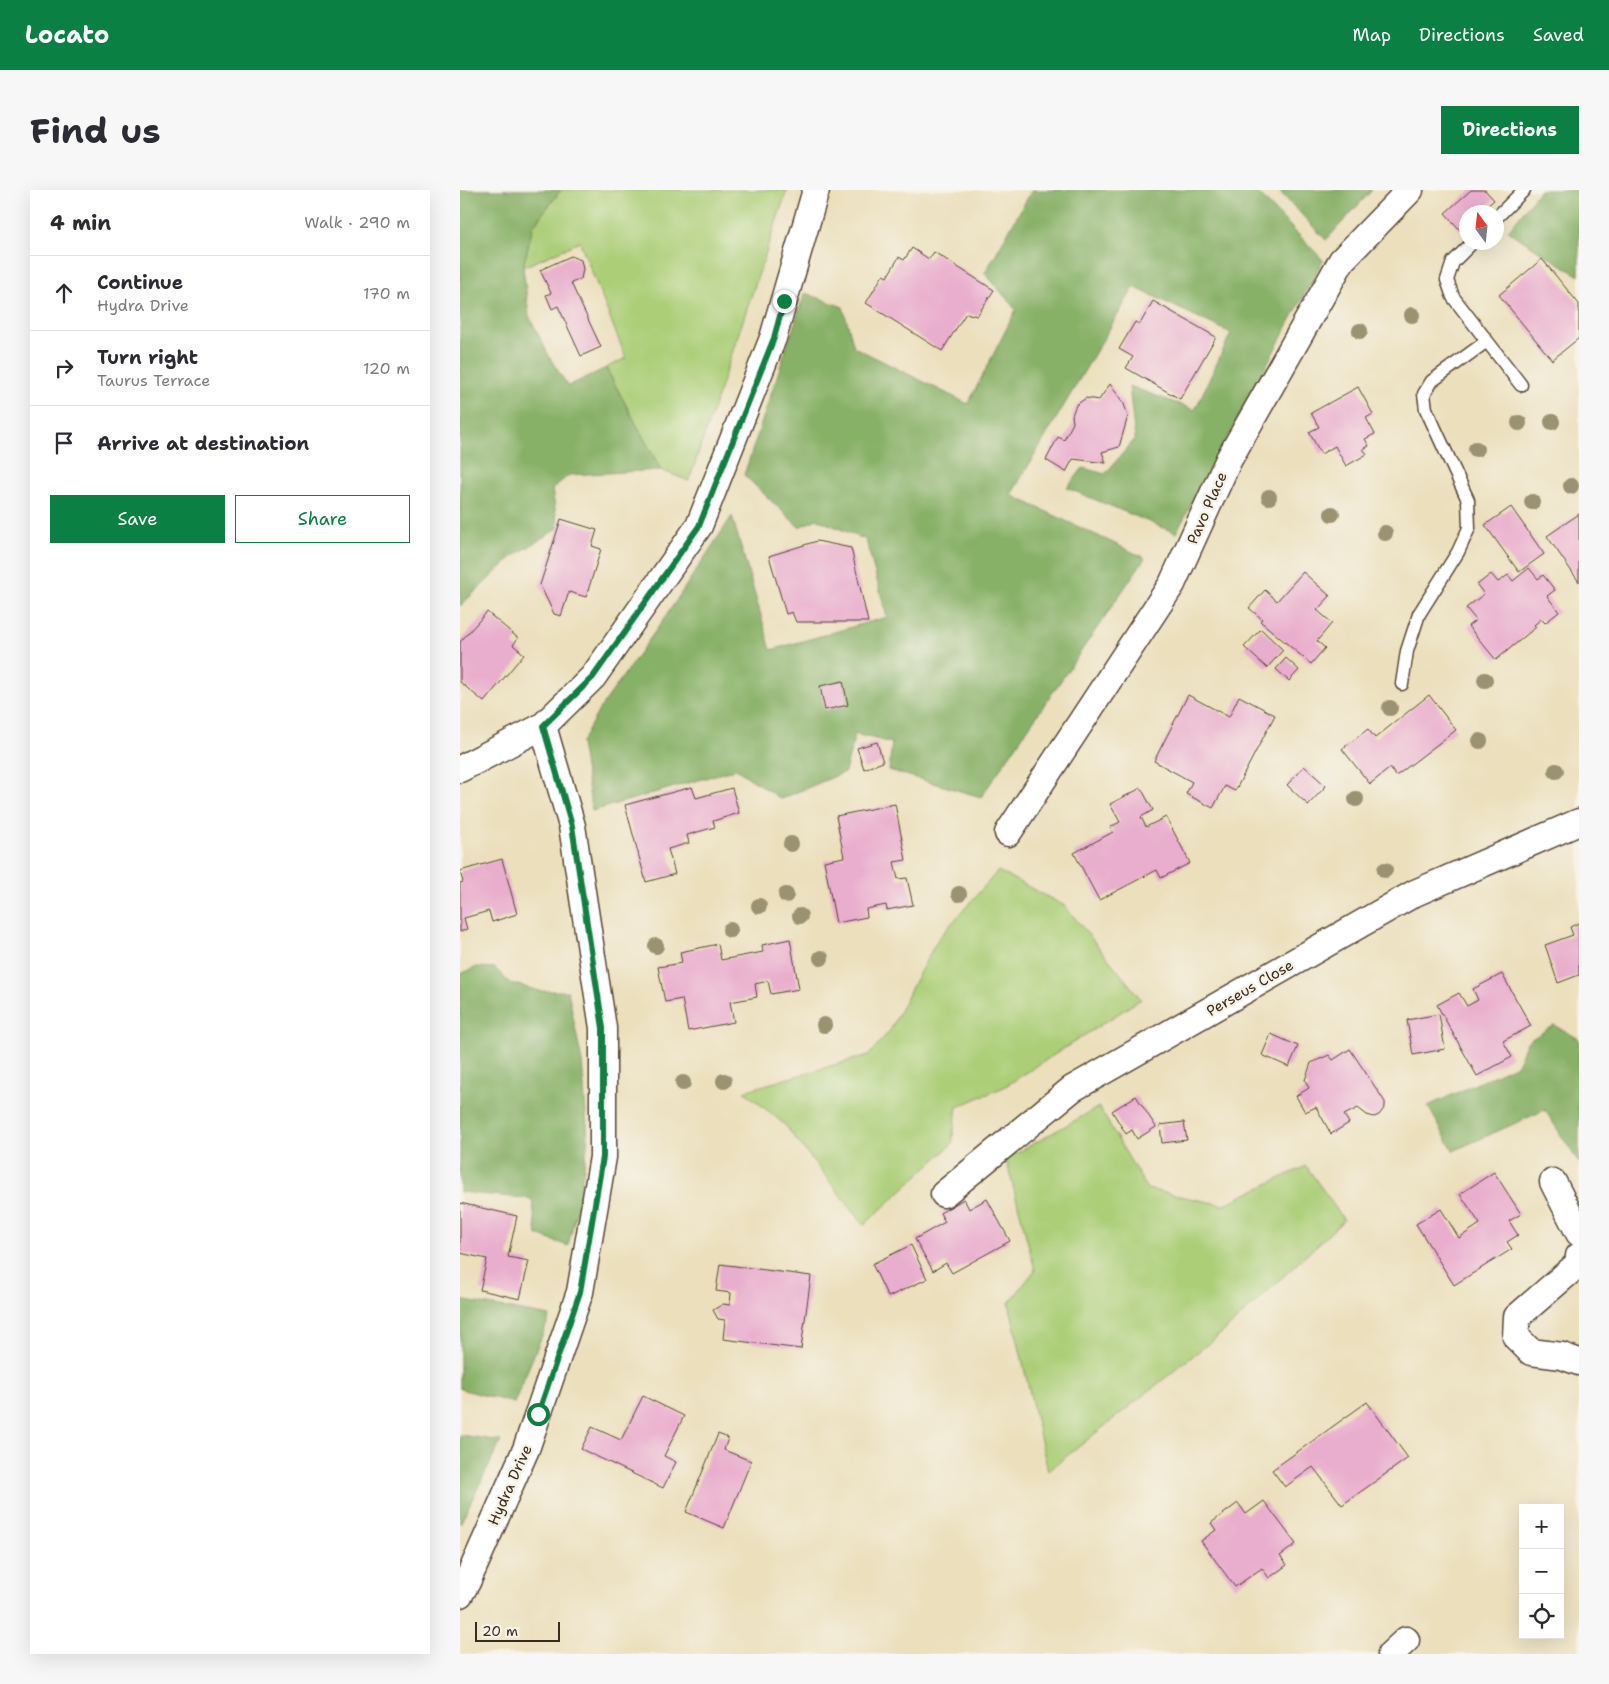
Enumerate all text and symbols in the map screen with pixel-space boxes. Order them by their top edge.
text: Locato [25,19,109,51]
text: Map [1353,23,1391,47]
text: Directions [1419,23,1505,47]
text: Saved [1533,23,1584,47]
button: Directions [1441,106,1579,154]
text: Find us [30,107,161,154]
north arrow [1459,205,1504,250]
text: 4 min [50,209,111,237]
text: Walk · 290 m [304,212,410,233]
text: Continue [97,270,183,295]
icon: ahead [50,279,78,307]
text: 170 m [363,283,410,304]
route end [773,290,796,313]
text: Hydra Drive [97,295,189,316]
text: Turn right [97,345,198,370]
icon: right [50,354,78,382]
text: 120 m [363,358,410,379]
text: Taurus Terrace [97,370,210,391]
icon: arrive [50,429,78,457]
text: Arrive at destination [97,431,309,456]
street label: Pavo Place [1182,469,1232,547]
button: Save [50,495,225,543]
button: Share [235,495,410,543]
street label: Perseus Close [1203,955,1297,1021]
route start [527,1403,550,1426]
street label: Hydra Drive [483,1442,537,1528]
map controls [1519,1504,1564,1639]
button: + [1519,1504,1564,1549]
button: − [1519,1549,1564,1594]
button: locate [1519,1594,1564,1639]
scale bar [475,1619,560,1642]
text: 20 m [482,1622,518,1640]

